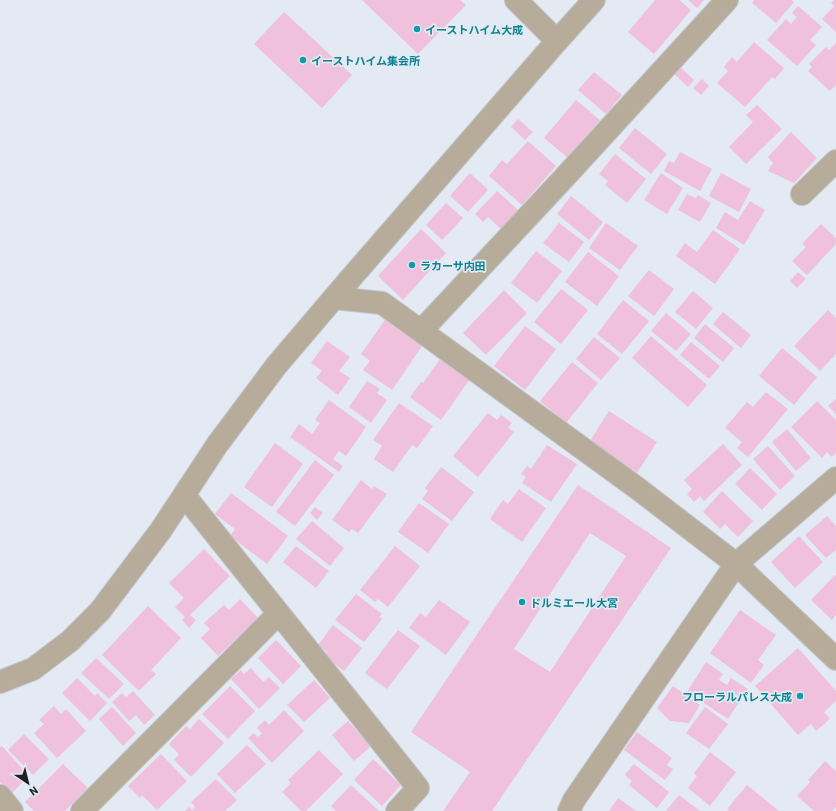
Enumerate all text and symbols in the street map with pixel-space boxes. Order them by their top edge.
place label: イーストハイム大成 [425,23,523,36]
marker: イーストハイム大成 [412,24,422,34]
place label: イーストハイム集会所 [311,54,420,67]
marker: イーストハイム集会所 [298,55,308,65]
place label: ラカーサ内田 [420,259,486,272]
marker: ラカーサ内田 [407,260,417,270]
place label: ドルミエール大宮 [530,596,618,609]
marker: ドルミエール大宮 [517,597,527,607]
place label: フローラルパレス大成 [682,690,792,703]
marker: フローラルパレス大成 [795,691,805,701]
north arrow [8,763,48,803]
text: N [27,784,41,799]

